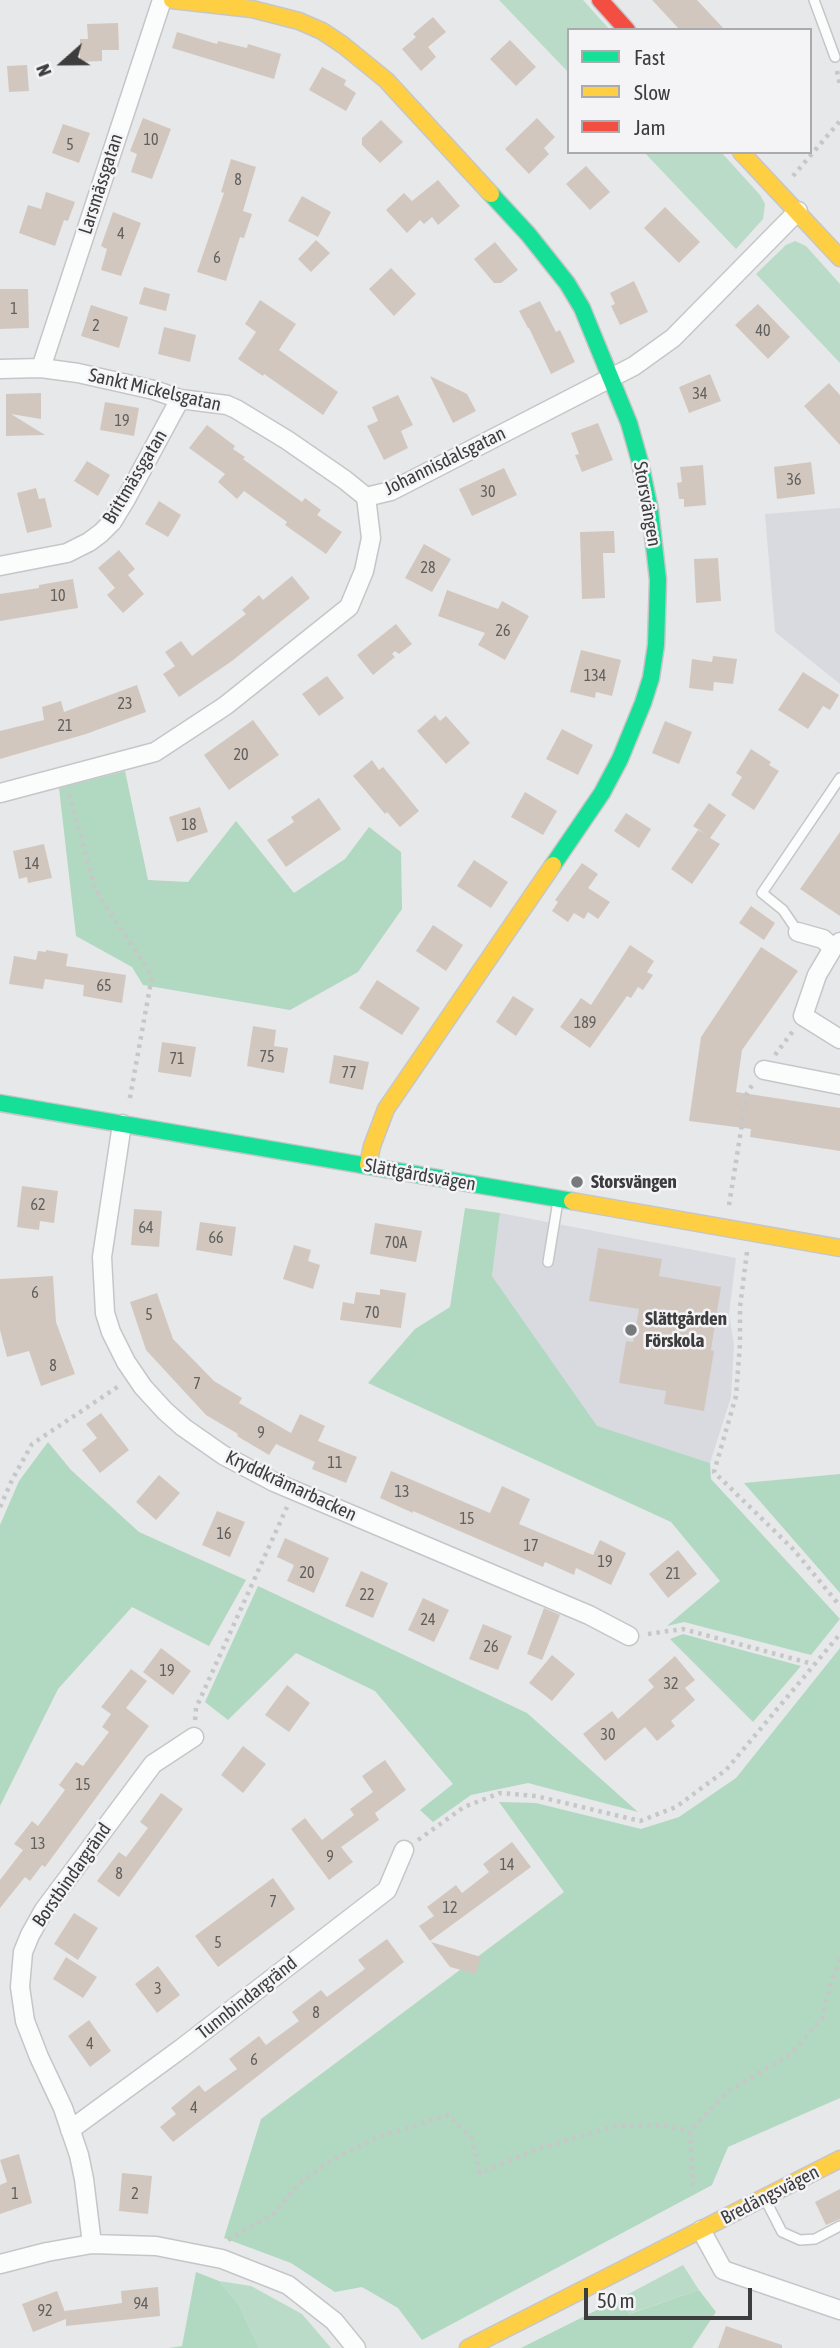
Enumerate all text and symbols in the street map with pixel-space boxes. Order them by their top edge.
north arrow [28,28,98,98]
legend [567,28,812,154]
text: Fast [634,45,665,69]
text: N [31,61,56,80]
text: Slow [634,80,670,104]
text: Jam [634,115,666,139]
house number: 10 [143,130,159,150]
street label: Larsmässgatan [74,131,128,237]
house number: 5 [66,135,74,155]
house number: 8 [234,170,242,190]
house number: 4 [117,224,125,244]
house number: 6 [213,248,221,268]
house number: 1 [10,299,18,319]
house number: 2 [92,316,100,336]
house number: 40 [755,321,771,341]
street label: Sankt Mickelsgatan [87,364,223,416]
house number: 34 [692,384,708,404]
house number: 19 [114,411,130,431]
street label: Johannisdalsgatan [381,422,509,500]
street label: Brittmässgatan [98,426,172,528]
street label: Storsvängen [628,460,666,548]
house number: 36 [786,470,802,490]
house number: 30 [480,482,496,502]
house number: 28 [420,558,436,578]
house number: 10 [50,586,66,606]
house number: 26 [495,621,511,641]
house number: 134 [584,666,606,686]
house number: 23 [117,694,133,714]
house number: 21 [57,716,73,736]
house number: 20 [233,745,249,765]
house number: 18 [181,815,197,835]
house number: 14 [24,854,40,874]
house number: 65 [96,976,112,996]
house number: 189 [574,1013,596,1033]
house number: 75 [259,1047,275,1067]
house number: 71 [169,1049,185,1069]
house number: 77 [341,1063,357,1083]
street label: Slättgårdsvägen [362,1154,478,1196]
place label: Storsvängen [591,1171,677,1193]
marker: Storsvängen [569,1174,585,1190]
house number: 62 [30,1195,46,1215]
house number: 64 [138,1218,154,1238]
house number: 66 [208,1228,224,1248]
house number: 70A [385,1233,407,1253]
house number: 6 [31,1283,39,1303]
house number: 70 [364,1303,380,1323]
house number: 5 [145,1305,153,1325]
place label: Slättgården Förskola [645,1308,727,1352]
marker: Slättgården Förskola [623,1322,639,1338]
house number: 8 [49,1356,57,1376]
house number: 7 [193,1374,201,1394]
house number: 9 [257,1423,265,1443]
street label: Kryddkrämarbacken [222,1446,360,1526]
house number: 11 [327,1453,343,1473]
house number: 13 [394,1482,410,1502]
house number: 15 [459,1509,475,1529]
house number: 16 [216,1524,232,1544]
house number: 17 [523,1536,539,1556]
house number: 19 [597,1552,613,1572]
house number: 20 [299,1563,315,1583]
house number: 21 [665,1564,681,1584]
house number: 22 [359,1585,375,1605]
house number: 24 [420,1610,436,1630]
house number: 26 [483,1637,499,1657]
house number: 19 [159,1661,175,1681]
house number: 32 [663,1674,679,1694]
house number: 30 [600,1725,616,1745]
house number: 15 [75,1775,91,1795]
street label: Borstbindargränd [28,1819,116,1931]
house number: 13 [30,1834,46,1854]
house number: 9 [326,1847,334,1867]
house number: 14 [499,1855,515,1875]
house number: 8 [115,1864,123,1884]
house number: 7 [269,1892,277,1912]
house number: 12 [442,1898,458,1918]
house number: 5 [214,1933,222,1953]
street label: Tunnbindargränd [192,1952,302,2044]
house number: 3 [154,1979,162,1999]
house number: 8 [312,2003,320,2023]
house number: 4 [86,2034,94,2054]
house number: 6 [250,2050,258,2070]
house number: 4 [190,2098,198,2118]
street label: Bredängsvägen [717,2161,823,2229]
house number: 1 [11,2184,19,2204]
house number: 2 [131,2184,139,2204]
scale bar [588,2274,756,2318]
text: 50 m [597,2288,635,2312]
house number: 94 [133,2294,149,2314]
house number: 92 [37,2301,53,2321]

